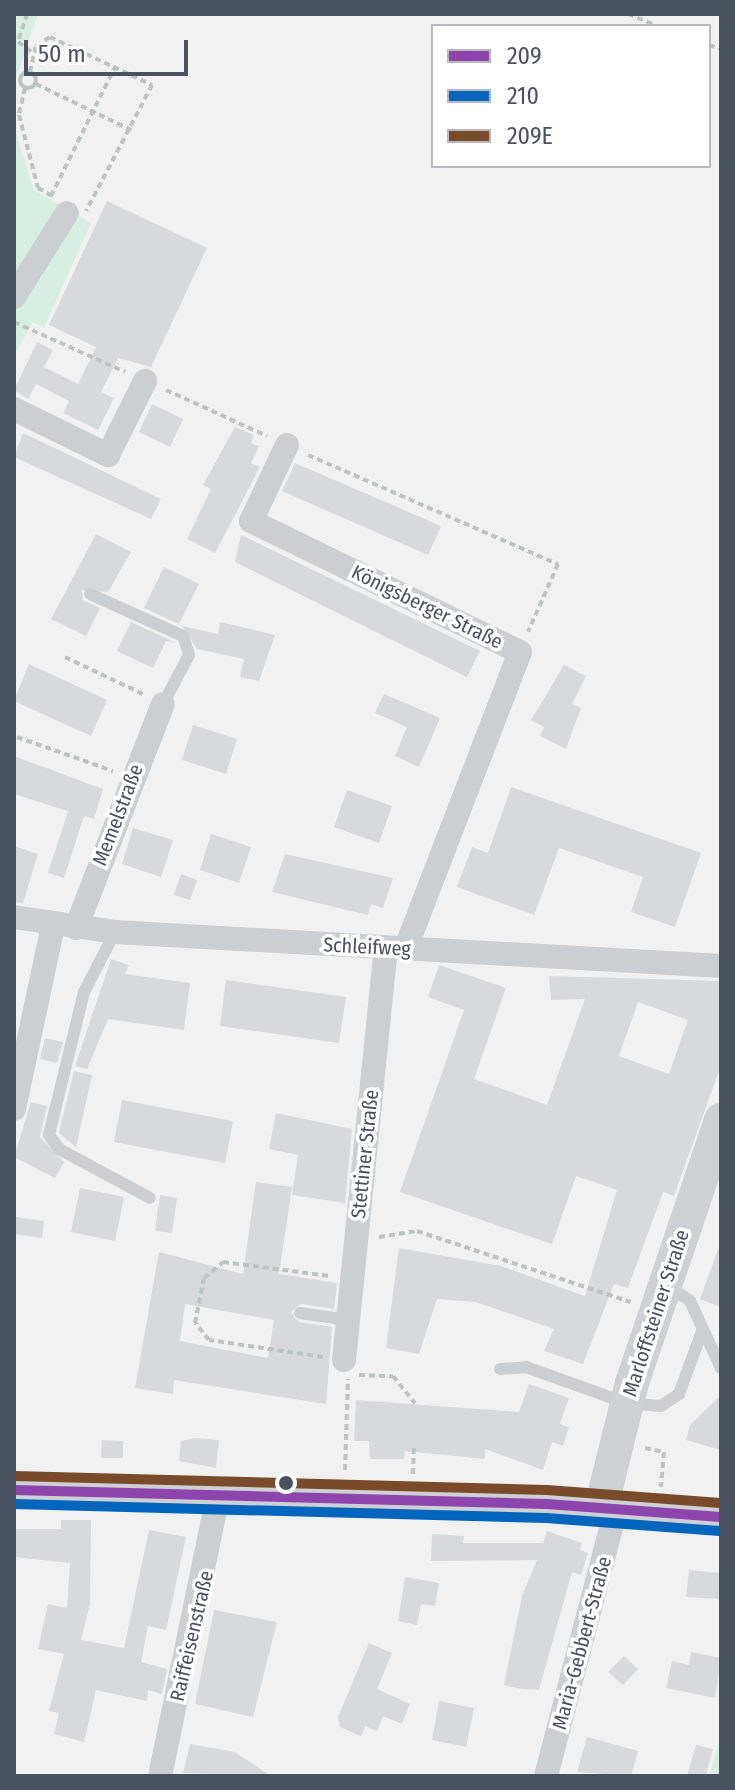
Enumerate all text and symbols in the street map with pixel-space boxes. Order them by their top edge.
scale bar [28,24,192,74]
legend [431,24,711,168]
text: 50 m [38,40,86,68]
text: 209 [507,42,542,70]
text: 210 [507,82,539,110]
text: 209E [507,122,553,150]
street label: Königsberger Straße [347,560,507,654]
street label: Memelstraße [88,761,148,869]
street label: Schleifweg [323,933,411,961]
street label: Stettiner Straße [346,1088,384,1220]
street label: Marloffsteiner Straße [618,1227,694,1399]
unlabelled marker [278,1475,294,1491]
street label: Maria-Gebbert-Straße [547,1554,617,1732]
street label: Raiffeisenstraße [165,1568,219,1704]

